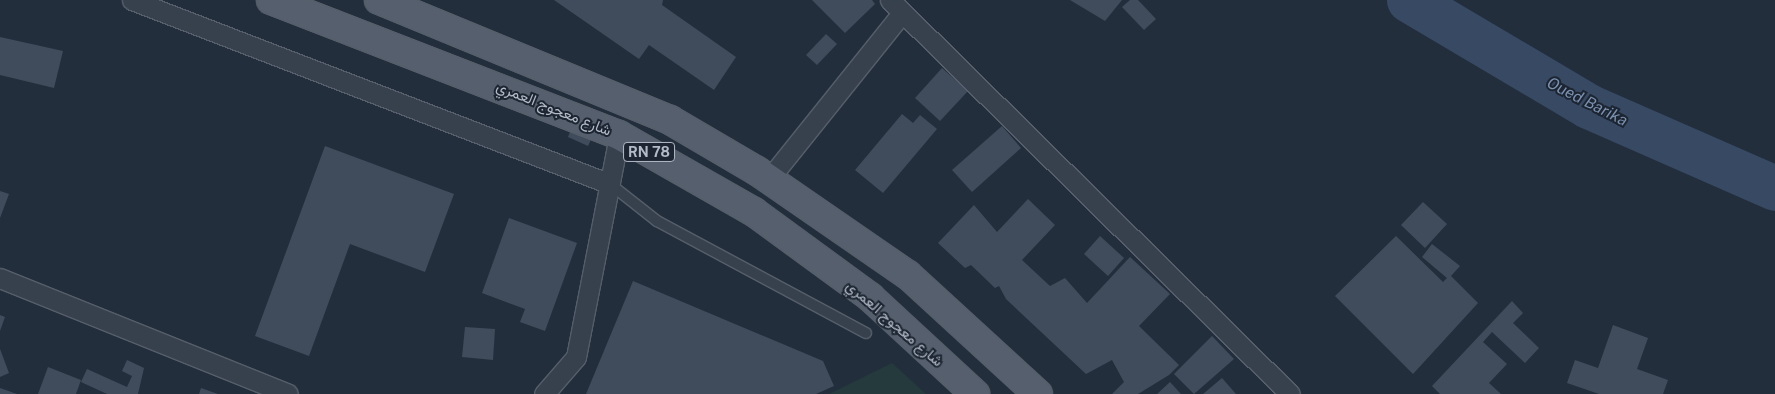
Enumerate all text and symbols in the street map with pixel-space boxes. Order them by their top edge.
water label: Oued Barika [1543,73,1631,131]
street label: شارع معجوج العمري [494,77,614,139]
road number: RN 78 [623,140,675,163]
street label: شارع معجوج العمري [843,276,947,370]

